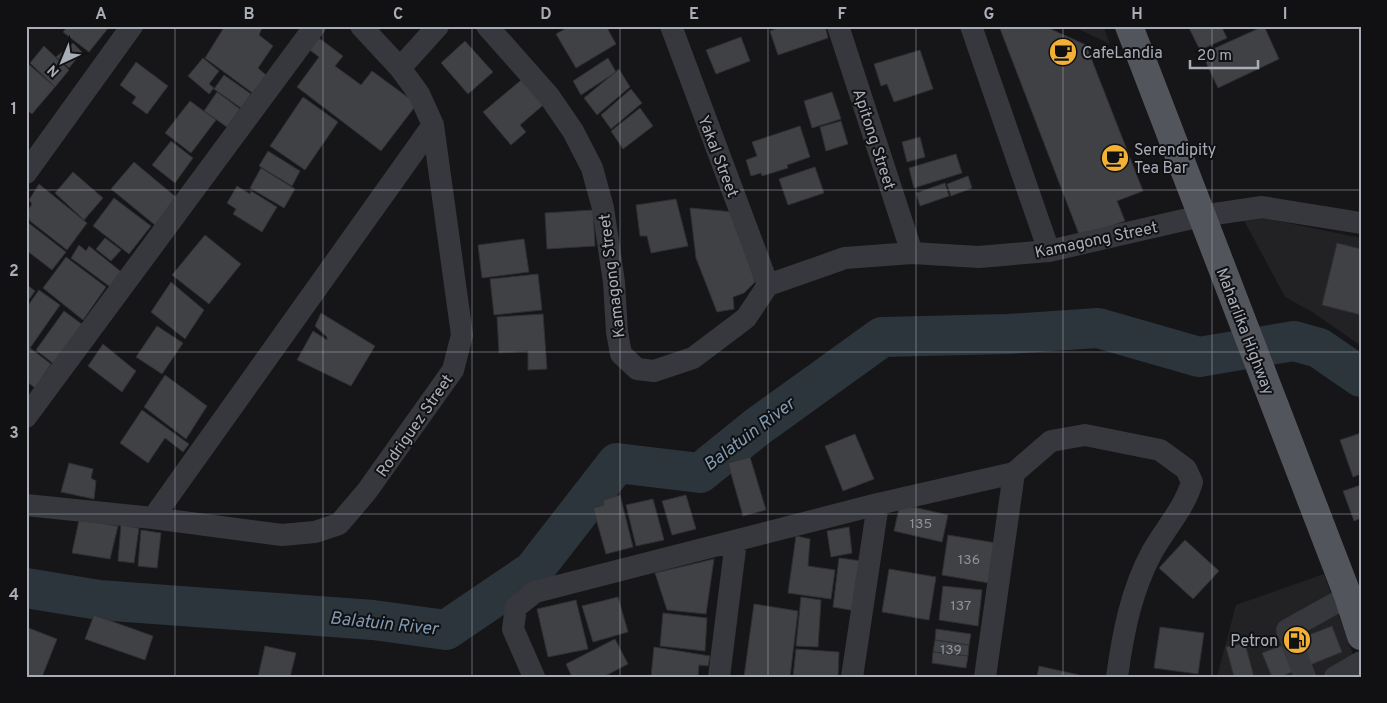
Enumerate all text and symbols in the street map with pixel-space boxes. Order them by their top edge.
text: A [95,5,107,25]
text: B [243,5,255,25]
text: C [393,5,403,25]
text: D [540,5,552,25]
text: E [689,5,699,25]
text: F [837,5,847,25]
text: G [984,5,994,25]
text: H [1131,5,1143,25]
text: I [1283,5,1287,25]
cafe icon: CafeLandia [1048,37,1078,67]
north arrow [38,38,88,88]
scale bar [1190,38,1257,70]
place label: CafeLandia [1082,44,1163,64]
text: 20 m [1197,47,1232,66]
text: N [44,61,64,80]
street label: Apitong Street [847,87,899,193]
text: 1 [11,100,17,120]
street label: Yakal Street [692,113,742,200]
place label: Serendipity Tea Bar [1134,141,1216,179]
cafe icon: Serendipity Tea Bar [1100,143,1130,173]
street label: Kamagong Street [595,212,631,339]
street label: Kamagong Street [1033,218,1160,264]
text: 2 [9,262,19,282]
street label: Maharlika Highway [1211,265,1278,398]
street label: Rodriguez Street [373,371,459,481]
water label: Balatuin River [700,392,802,477]
text: 3 [9,424,19,444]
house number: 135 [910,516,932,533]
house number: 136 [958,552,980,569]
text: 4 [9,586,19,606]
house number: 137 [951,598,971,615]
water label: Balatuin River [329,607,441,642]
fuel station icon: Petron [1282,625,1312,655]
place label: Petron [1230,632,1278,652]
house number: 139 [940,642,962,659]

